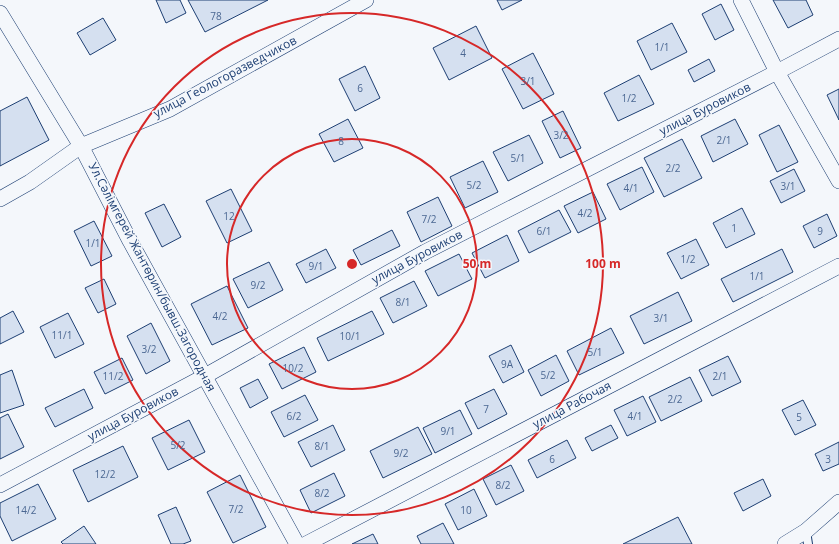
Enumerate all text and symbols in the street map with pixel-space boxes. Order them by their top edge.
house number: 78 [210,9,222,23]
street label: улица Геологоразведчиков [150,31,300,122]
house number: 1/1 [654,40,670,54]
house number: 4 [460,46,466,60]
house number: 3/1 [520,74,536,88]
street label: улица Буровиков [656,78,754,139]
house number: 6 [357,81,363,95]
house number: 1/2 [621,91,637,105]
house number: 3/2 [553,128,569,142]
house number: 2/1 [716,133,732,147]
house number: 8 [338,134,344,148]
house number: 5/1 [510,151,526,165]
street label: Ул.Сәлімгерей Жантөрин/бывш.Загородная [85,159,220,394]
house number: 2/2 [665,161,681,175]
house number: 5/2 [466,178,482,192]
house number: 3/1 [780,179,796,193]
house number: 4/1 [623,181,639,195]
house number: 4/2 [577,206,593,220]
house number: 12 [223,209,235,223]
house number: 7/2 [421,212,437,226]
house number: 1 [731,221,737,235]
house number: 6/1 [536,224,552,238]
house number: 9 [817,224,823,238]
street label: улица Буровиков [368,225,465,288]
house number: 1/1 [85,236,101,250]
house number: 1/2 [680,252,696,266]
text: 50 m [463,255,491,272]
text: 100 m [585,255,621,272]
centre of rings [345,257,359,271]
house number: 9/1 [308,259,324,273]
house number: 1/1 [749,269,765,283]
house number: 9/2 [250,278,266,292]
house number: 8/1 [395,295,411,309]
house number: 4/2 [212,309,228,323]
house number: 3/1 [653,311,669,325]
house number: 11/1 [52,328,72,342]
house number: 10/1 [340,329,360,343]
house number: 3/2 [141,342,157,356]
house number: 5/1 [587,345,603,359]
house number: 9А [501,357,514,371]
house number: 10/2 [283,361,304,375]
house number: 5/2 [540,368,556,382]
house number: 11/2 [103,369,124,383]
house number: 2/1 [712,369,728,383]
street label: улица Рабочая [530,377,614,432]
street label: улица Буровиков [84,382,181,445]
house number: 2/2 [667,392,683,406]
house number: 7 [483,402,489,416]
house number: 6/2 [286,409,302,423]
house number: 4/1 [627,409,643,423]
house number: 5 [796,410,802,424]
house number: 9/1 [440,424,456,438]
house number: 5/2 [170,438,186,452]
house number: 8/1 [314,439,330,453]
house number: 9/2 [393,446,409,460]
house number: 6 [549,452,555,466]
house number: 3 [825,452,831,466]
house number: 12/2 [95,467,116,481]
house number: 8/2 [495,478,511,492]
house number: 8/2 [314,486,330,500]
house number: 7/2 [228,502,244,516]
house number: 14/2 [16,503,37,517]
house number: 10 [460,503,472,517]

